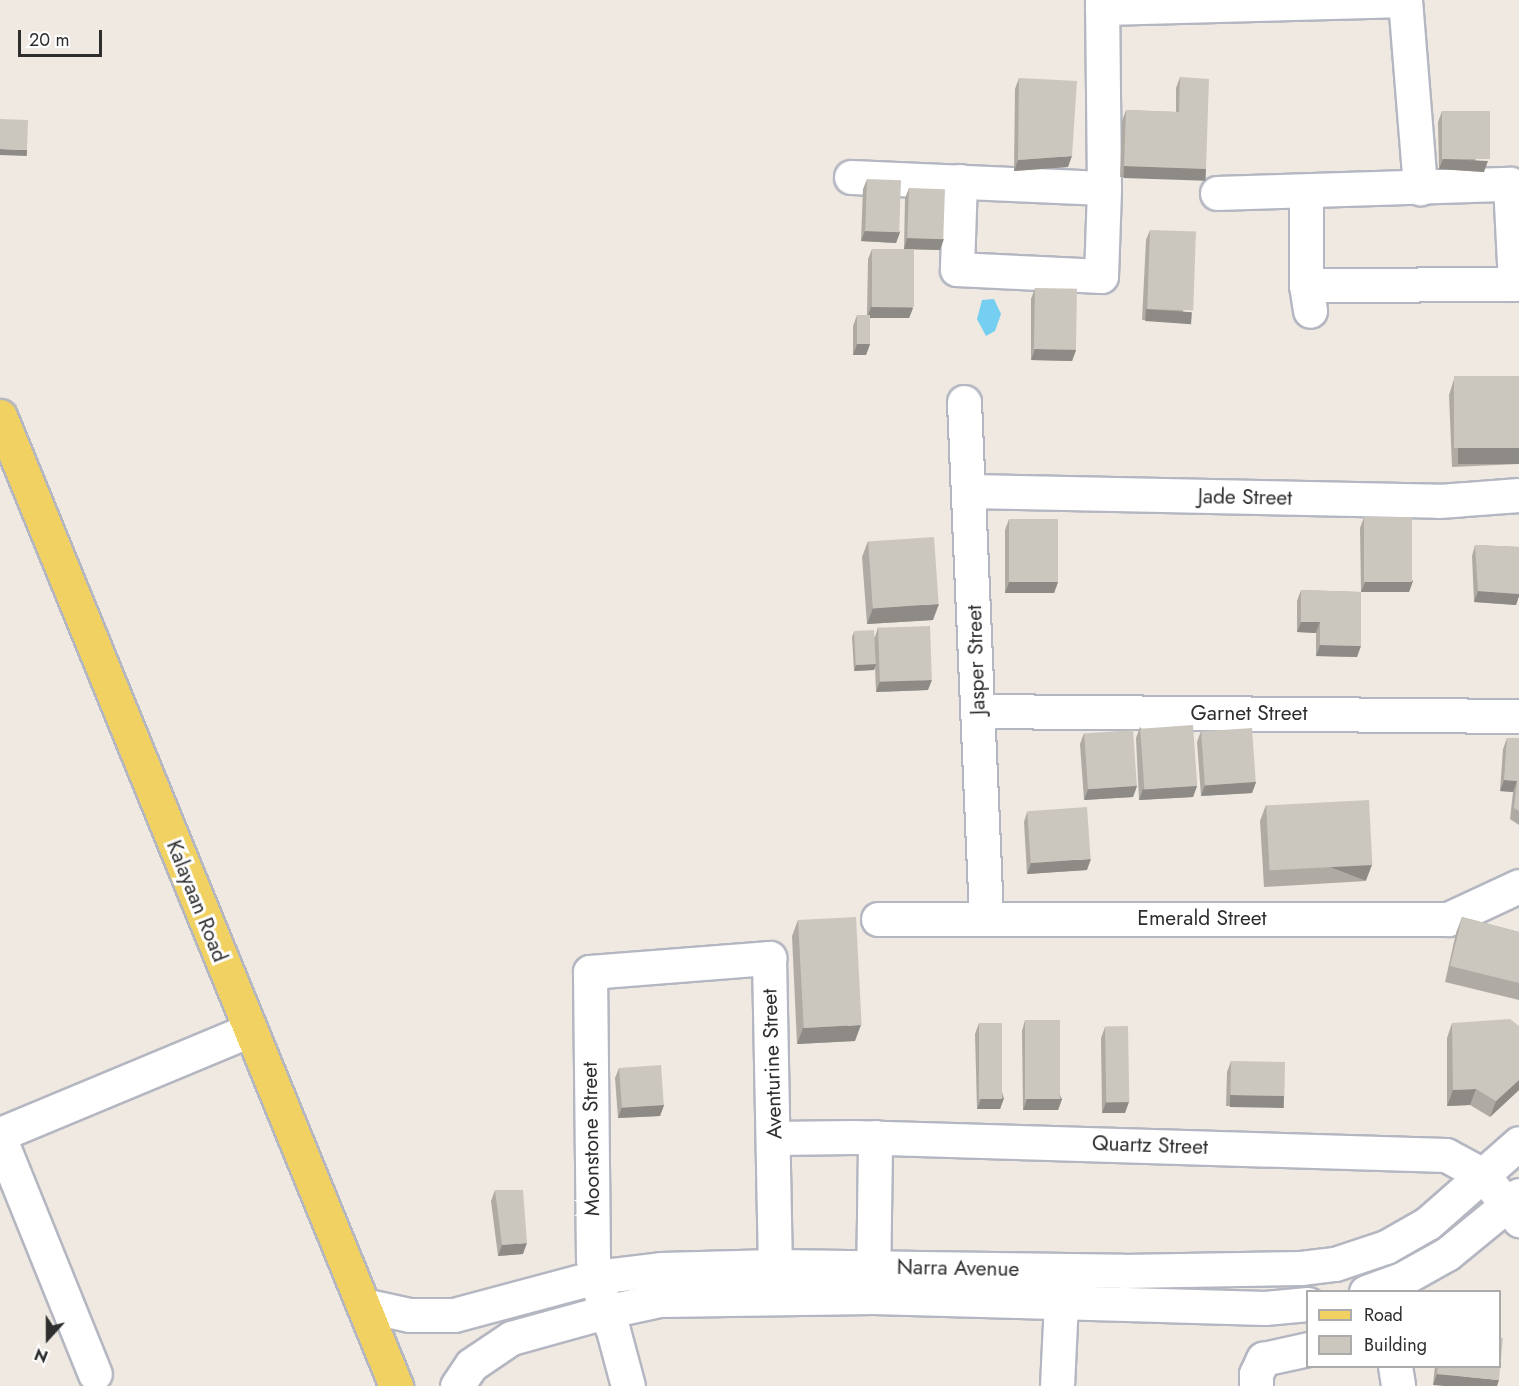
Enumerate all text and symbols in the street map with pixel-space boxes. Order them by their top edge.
scale bar [21,18,105,56]
text: 20 m [29,27,69,53]
street label: Jade Street [1198,484,1292,510]
street label: Jasper Street [961,605,991,715]
street label: Garnet Street [1191,700,1307,726]
street label: Kalayaan Road [161,837,233,965]
street label: Emerald Street [1137,905,1267,931]
street label: Aventurine Street [757,988,787,1140]
street label: Moonstone Street [577,1062,605,1216]
street label: Quartz Street [1092,1130,1208,1160]
street label: Narra Avenue [896,1254,1020,1282]
legend [1306,1290,1501,1368]
text: Road [1364,1302,1403,1328]
north arrow [18,1308,78,1368]
text: Building [1364,1332,1427,1358]
text: N [31,1342,51,1368]

